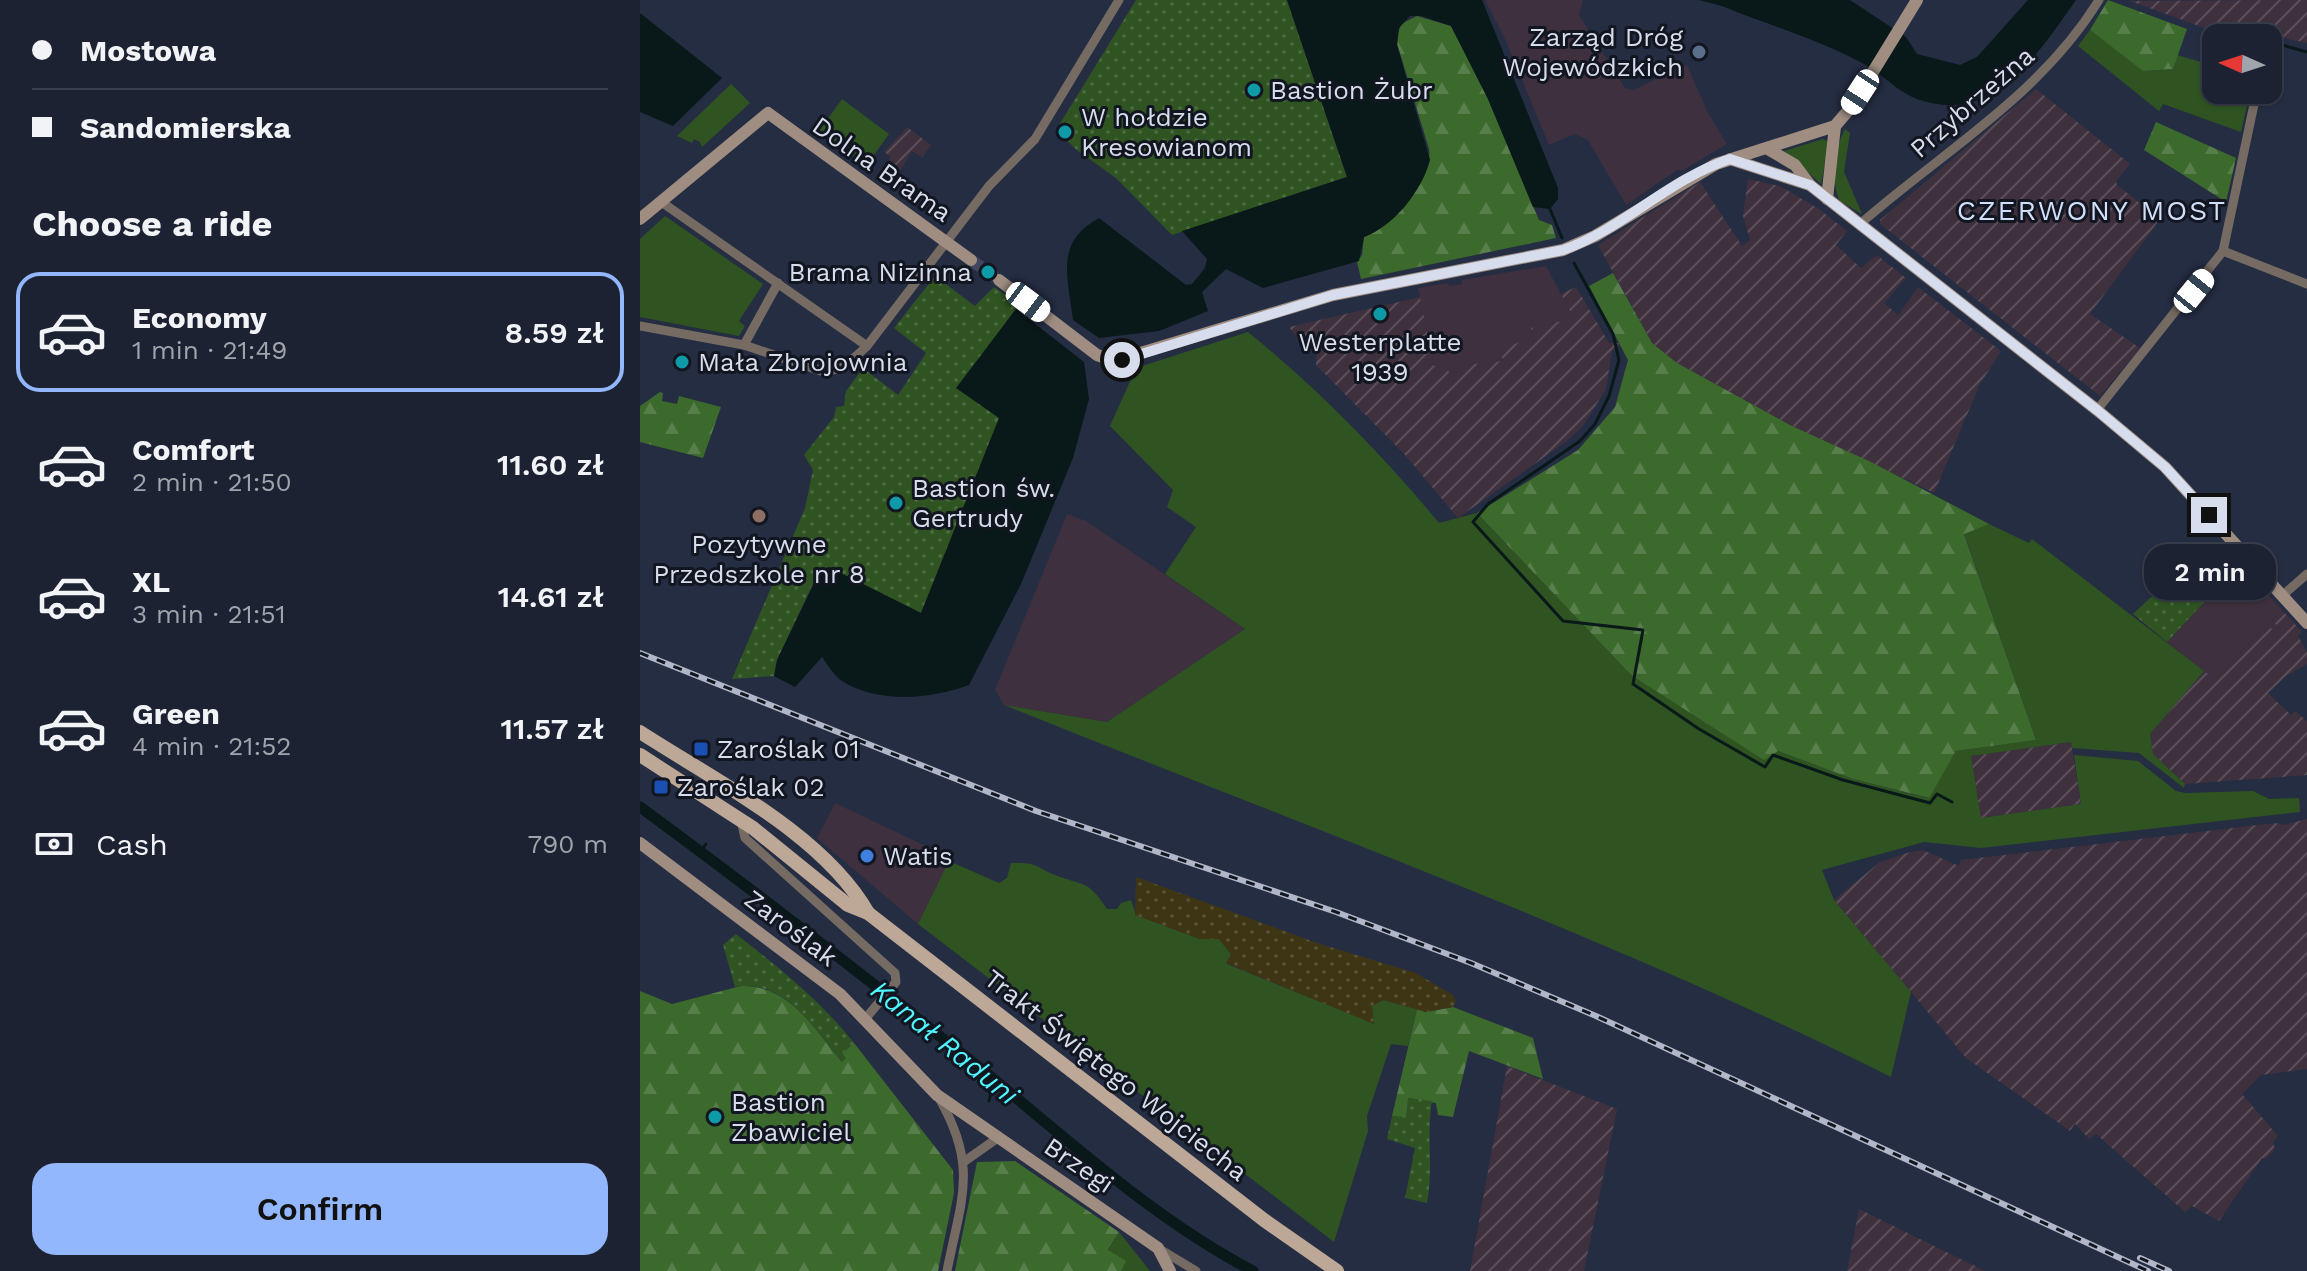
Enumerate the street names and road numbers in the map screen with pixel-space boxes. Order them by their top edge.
street label: Przybrzeżna [1904,40,2040,164]
street label: Dolna Brama [807,110,958,228]
street label: Zaroślak [739,884,843,973]
street label: Trakt Świętego Wojciecha [979,963,1254,1187]
street label: Brzegi [1039,1131,1119,1199]

